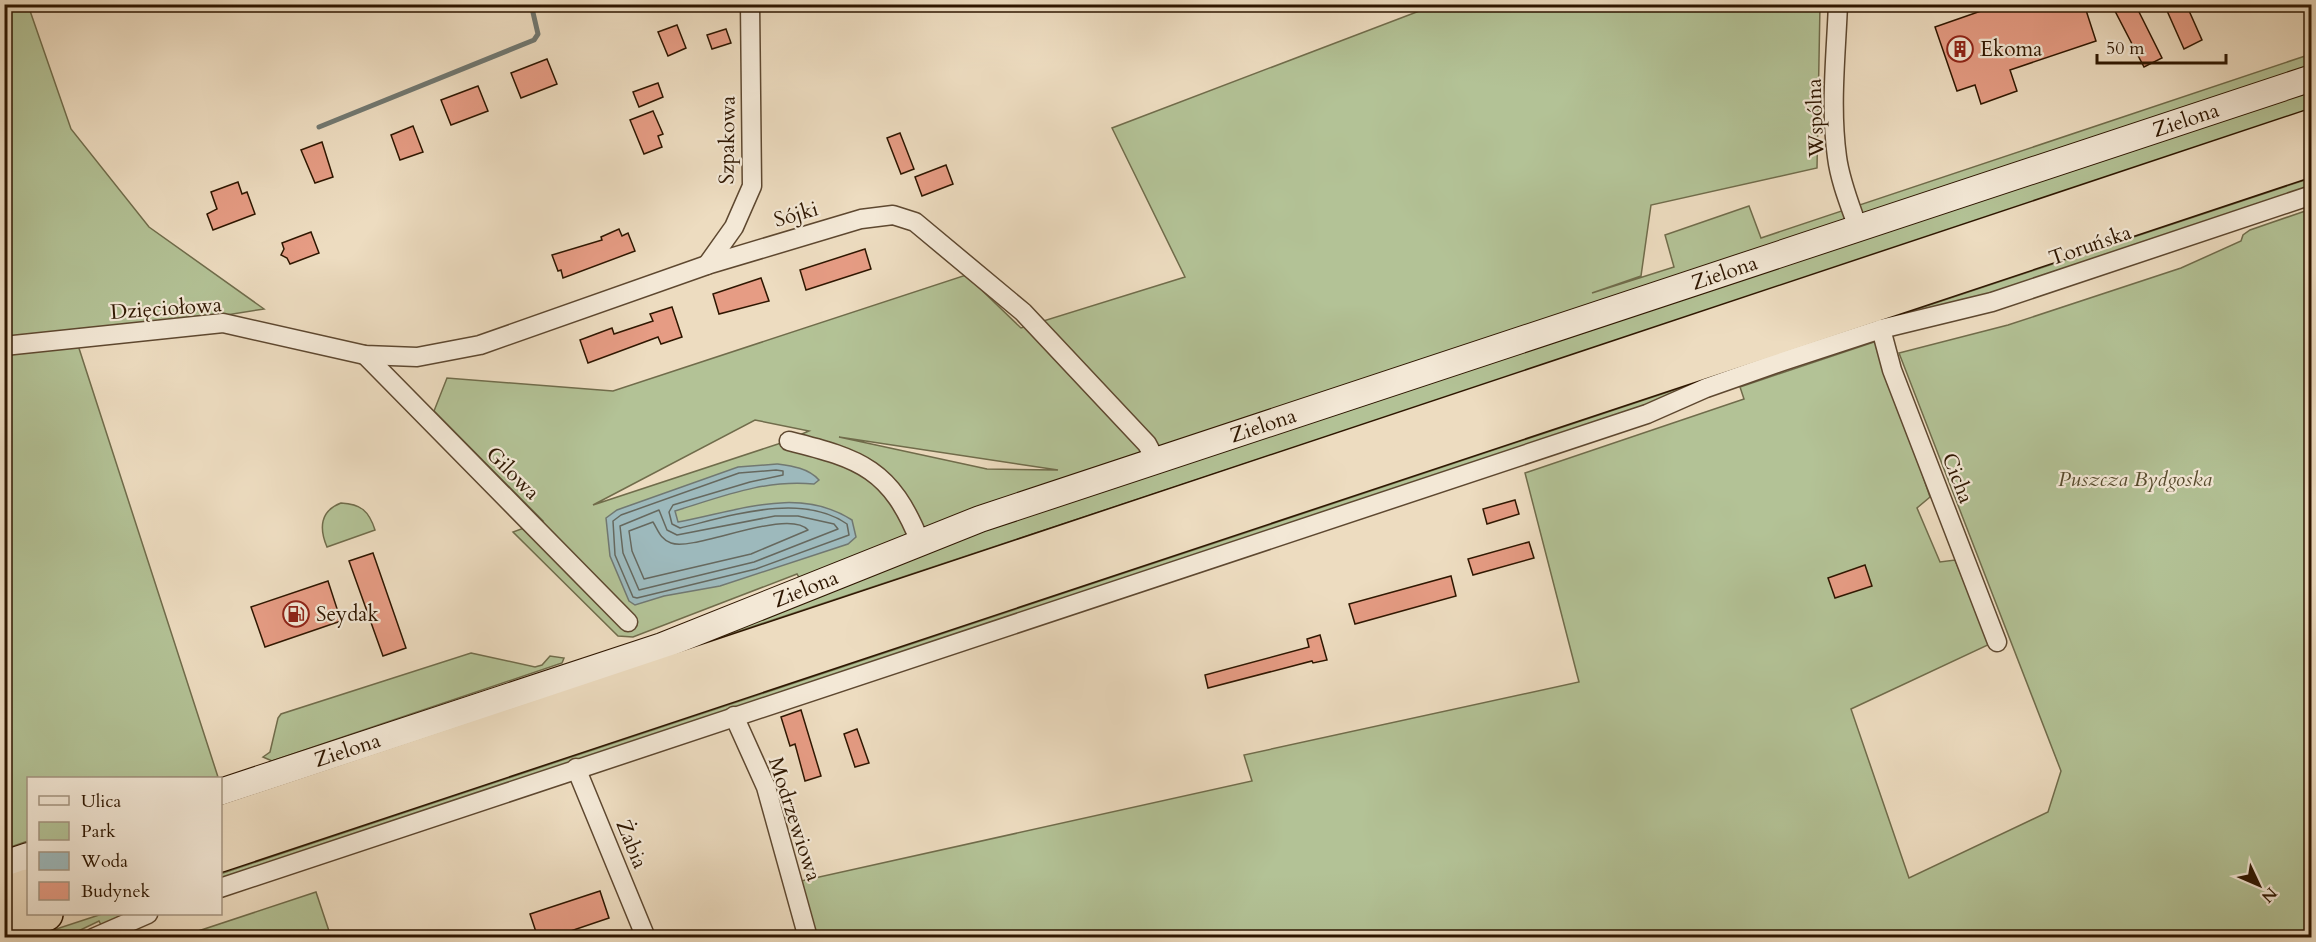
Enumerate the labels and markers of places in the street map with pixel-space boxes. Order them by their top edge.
building icon: Ekoma [1945,34,1975,64]
place label: Ekoma [1980,35,2042,64]
fuel station icon: Seydak [281,599,311,629]
place label: Seydak [316,600,379,629]

